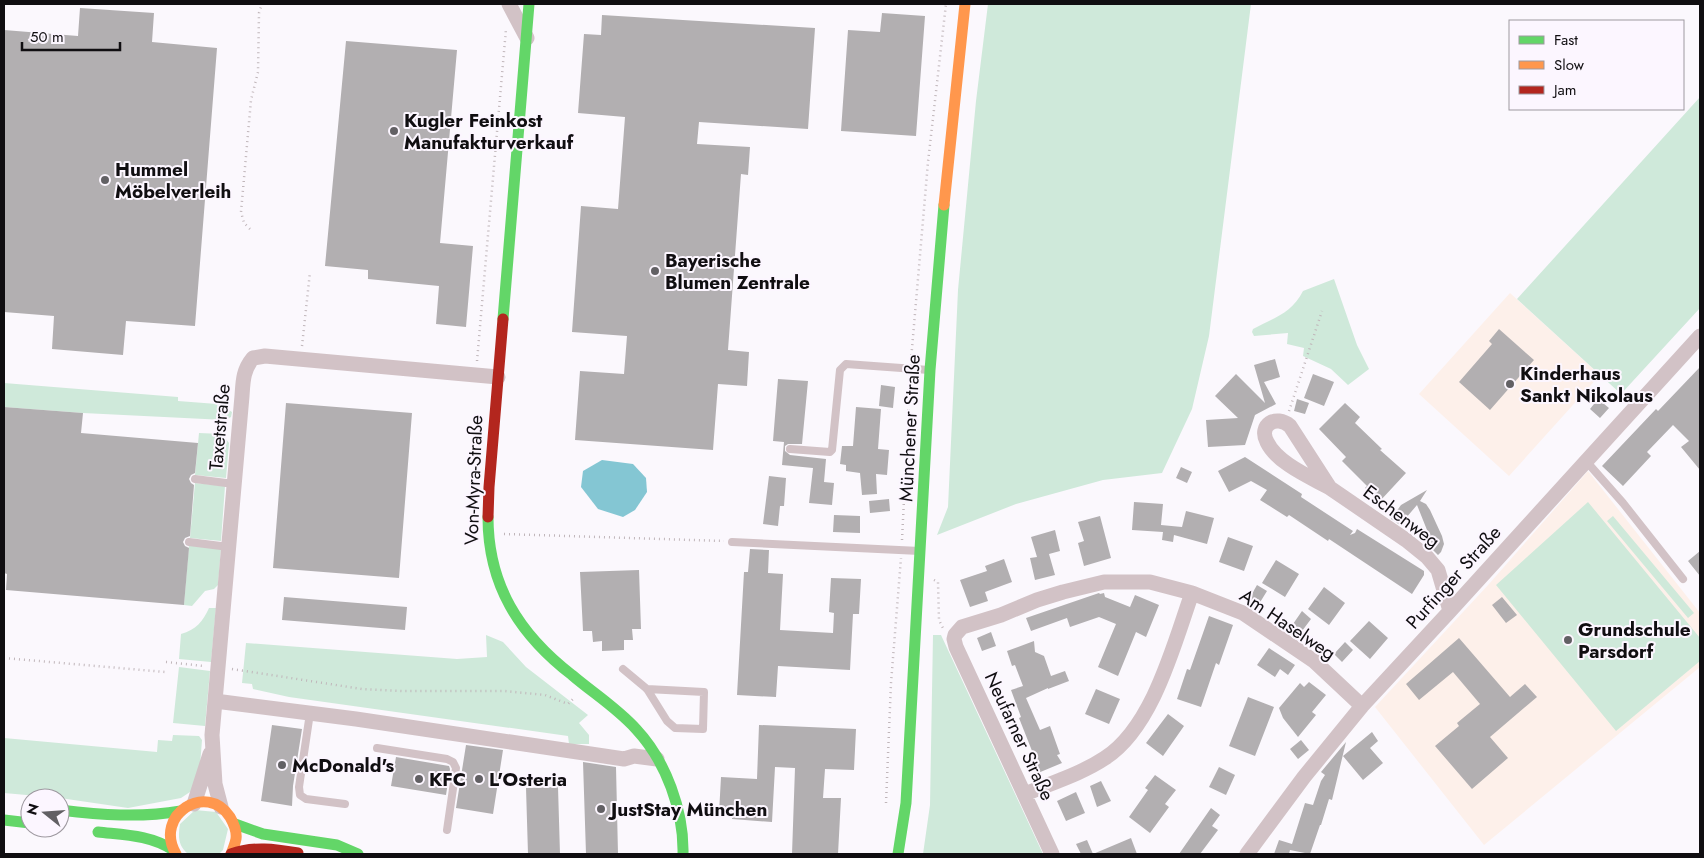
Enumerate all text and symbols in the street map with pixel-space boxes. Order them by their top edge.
scale bar [22,20,120,52]
legend [1509,20,1684,110]
text: 50 m [30,26,64,48]
text: Fast [1554,29,1578,51]
text: Slow [1554,54,1585,76]
text: Jam [1552,79,1577,101]
place label: Kugler Feinkost Manufakturverkauf [404,107,575,156]
marker: Kugler Feinkost Manufakturverkauf [388,125,400,137]
place label: Hummel Möbelverleih [115,156,231,205]
marker: Hummel Möbelverleih [99,174,111,186]
place label: Bayerische Blumen Zentrale [665,247,810,296]
marker: Bayerische Blumen Zentrale [649,265,661,277]
street label: Münchener Straße [892,354,927,502]
place label: Kinderhaus Sankt Nikolaus [1520,360,1653,409]
marker: Kinderhaus Sankt Nikolaus [1504,378,1516,390]
street label: Taxetstraße [202,383,237,471]
street label: Von-Myra-Straße [458,414,489,545]
street label: Eschenweg [1358,479,1446,554]
street label: Purfinger Straße [1400,520,1507,635]
street label: Am Haselweg [1234,582,1341,667]
place label: Grundschule Parsdorf [1578,616,1691,665]
marker: Grundschule Parsdorf [1562,634,1574,646]
street label: Neufarner Straße [978,668,1061,805]
place label: McDonald's [292,752,394,779]
marker: McDonald's [276,759,288,771]
place label: KFC [429,766,466,793]
place label: L'Osteria [489,766,567,793]
marker: KFC [413,773,425,785]
marker: L'Osteria [473,773,485,785]
north arrow [20,788,70,838]
place label: JustStay München [607,796,767,823]
text: N [21,801,44,817]
marker: JustStay München [595,803,607,815]

